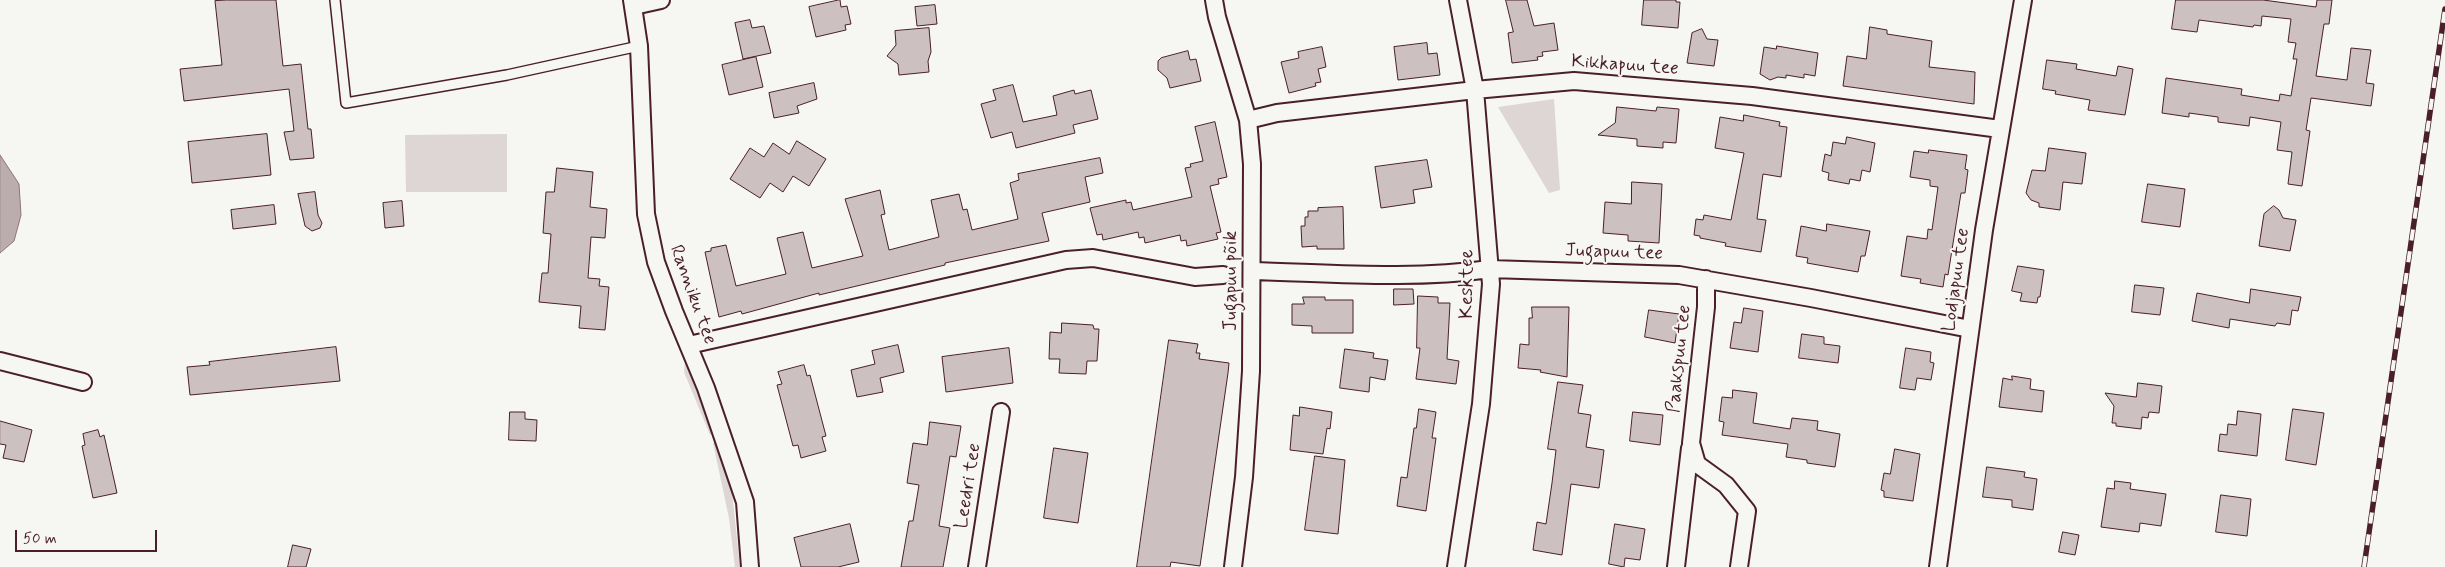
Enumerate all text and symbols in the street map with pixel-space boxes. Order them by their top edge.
street label: Kikkapuu tee [1571,51,1679,81]
street label: Lodjapuu tee [1938,227,1976,333]
street label: Jugapuu põik [1221,231,1243,331]
street label: Jugapuu tee [1565,240,1663,266]
street label: Ranniku tee [663,242,721,348]
street label: Kesktee [1457,249,1479,319]
street label: Paakspuu tee [1663,304,1697,414]
street label: Leedri tee [951,442,987,530]
scale bar [18,520,160,552]
text: 50 m [23,529,57,549]

